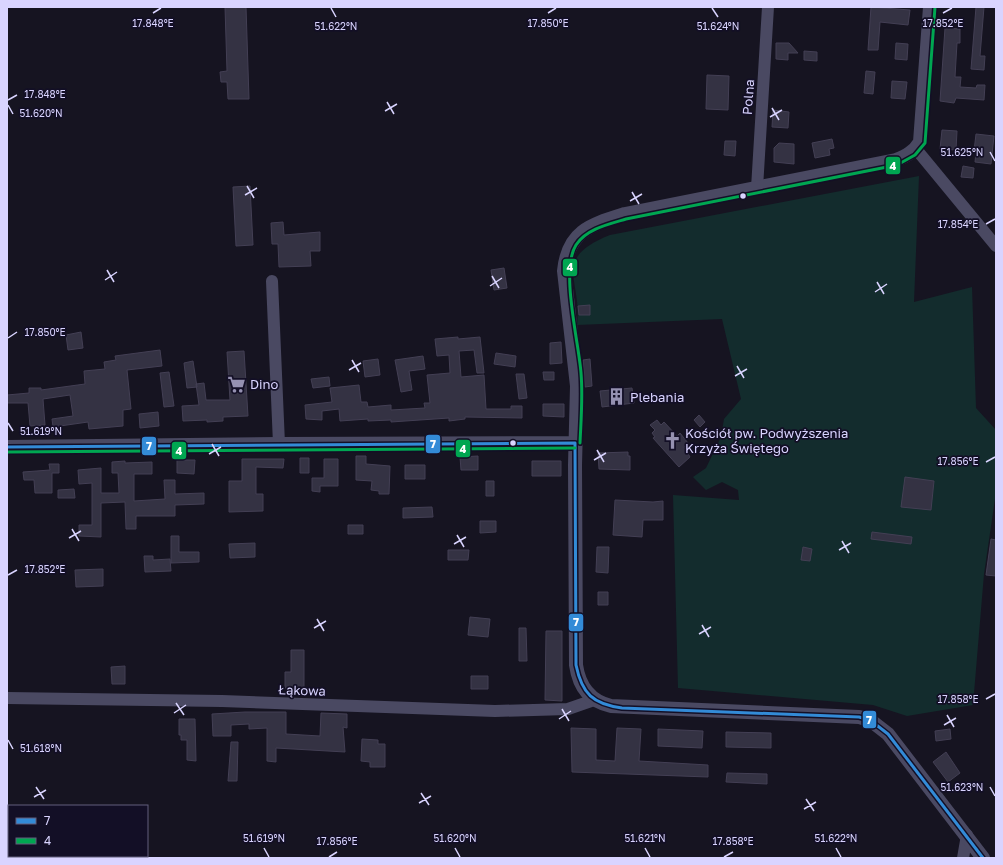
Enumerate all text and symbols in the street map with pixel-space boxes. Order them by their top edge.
text: 17.848°E [132,17,174,29]
text: 17.850°E [527,17,569,29]
text: 17.852°E [923,17,963,29]
text: 51.622°N [315,20,357,32]
text: 51.624°N [697,20,739,32]
street label: Polna [739,79,757,115]
text: 17.848°E [24,88,66,100]
text: 51.620°N [19,107,63,119]
text: 51.625°N [941,146,983,158]
line badge: 4 [885,156,901,175]
text: 4 [890,159,897,172]
unlabelled marker [738,191,748,201]
text: 17.854°E [938,218,978,230]
line badge: 4 [562,258,578,277]
text: 4 [567,260,574,273]
text: 17.850°E [24,326,66,338]
supermarket icon: Dino [227,374,247,394]
place label: Dino [250,376,279,392]
building icon: Plebania [607,387,627,407]
place label: Plebania [630,389,684,405]
text: 51.619°N [20,425,62,437]
place label: Kościół pw. Podwyższenia Krzyża Świętego [685,425,848,456]
church icon: Kościół pw. Podwyższenia Krzyża Świętego [662,430,682,450]
line badge: 7 [425,434,441,454]
line badge: 7 [141,436,157,456]
text: 7 [430,437,436,450]
unlabelled marker [508,438,518,448]
text: 7 [146,439,152,452]
line badge: 4 [455,439,471,458]
line badge: 4 [171,441,187,460]
text: 4 [460,442,467,455]
text: 4 [176,444,183,457]
text: 17.856°E [937,455,979,467]
text: 17.852°E [25,563,65,575]
line badge: 7 [568,613,584,632]
text: 7 [573,615,579,628]
street label: Łąkowa [278,681,326,699]
text: 17.858°E [937,693,979,705]
line badge: 7 [862,710,877,729]
text: 7 [866,713,872,726]
text: 51.618°N [20,742,62,754]
text: 51.623°N [941,781,983,793]
legend [8,805,148,857]
text: 7 [44,813,50,828]
text: 51.619°N [243,832,285,844]
text: 51.620°N [433,832,477,844]
text: 51.621°N [624,832,666,844]
text: 51.622°N [815,832,857,844]
text: 4 [44,833,51,848]
text: 17.856°E [316,835,358,847]
text: 17.858°E [712,835,754,847]

